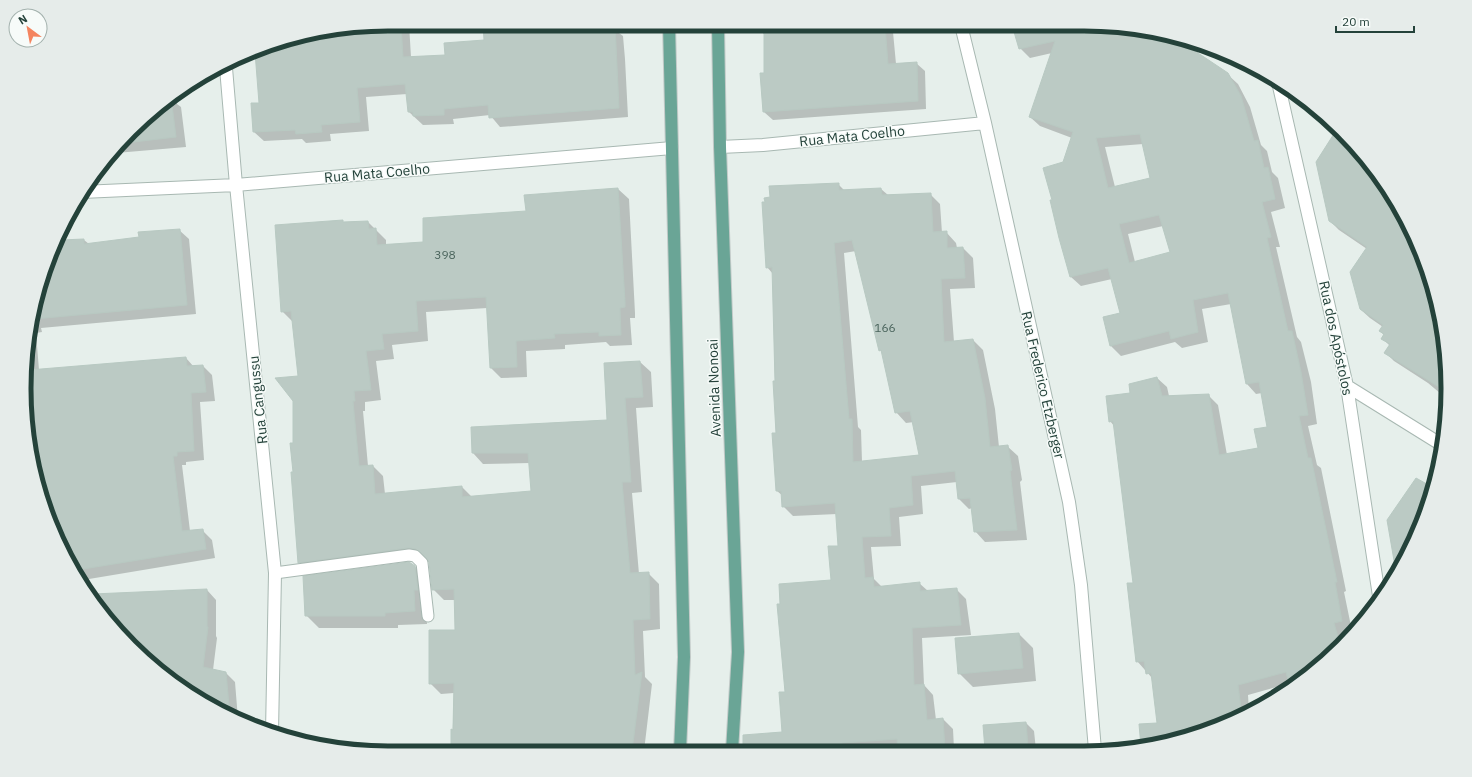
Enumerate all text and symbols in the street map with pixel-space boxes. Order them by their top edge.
north arrow [8,8,48,48]
scale bar [1336,8,1414,34]
text: N [16,11,30,28]
text: 20 m [1342,14,1370,29]
street label: Rua Mata Coelho [798,121,906,150]
street label: Rua Mata Coelho [323,159,431,187]
house number: 398 [434,247,456,262]
street label: Rua dos Apóstolos [1315,279,1357,397]
street label: Rua Frederico Etzberger [1017,309,1069,461]
house number: 166 [874,320,896,335]
street label: Avenida Nonoai [703,339,725,437]
street label: Rua Cangussu [244,355,272,445]

